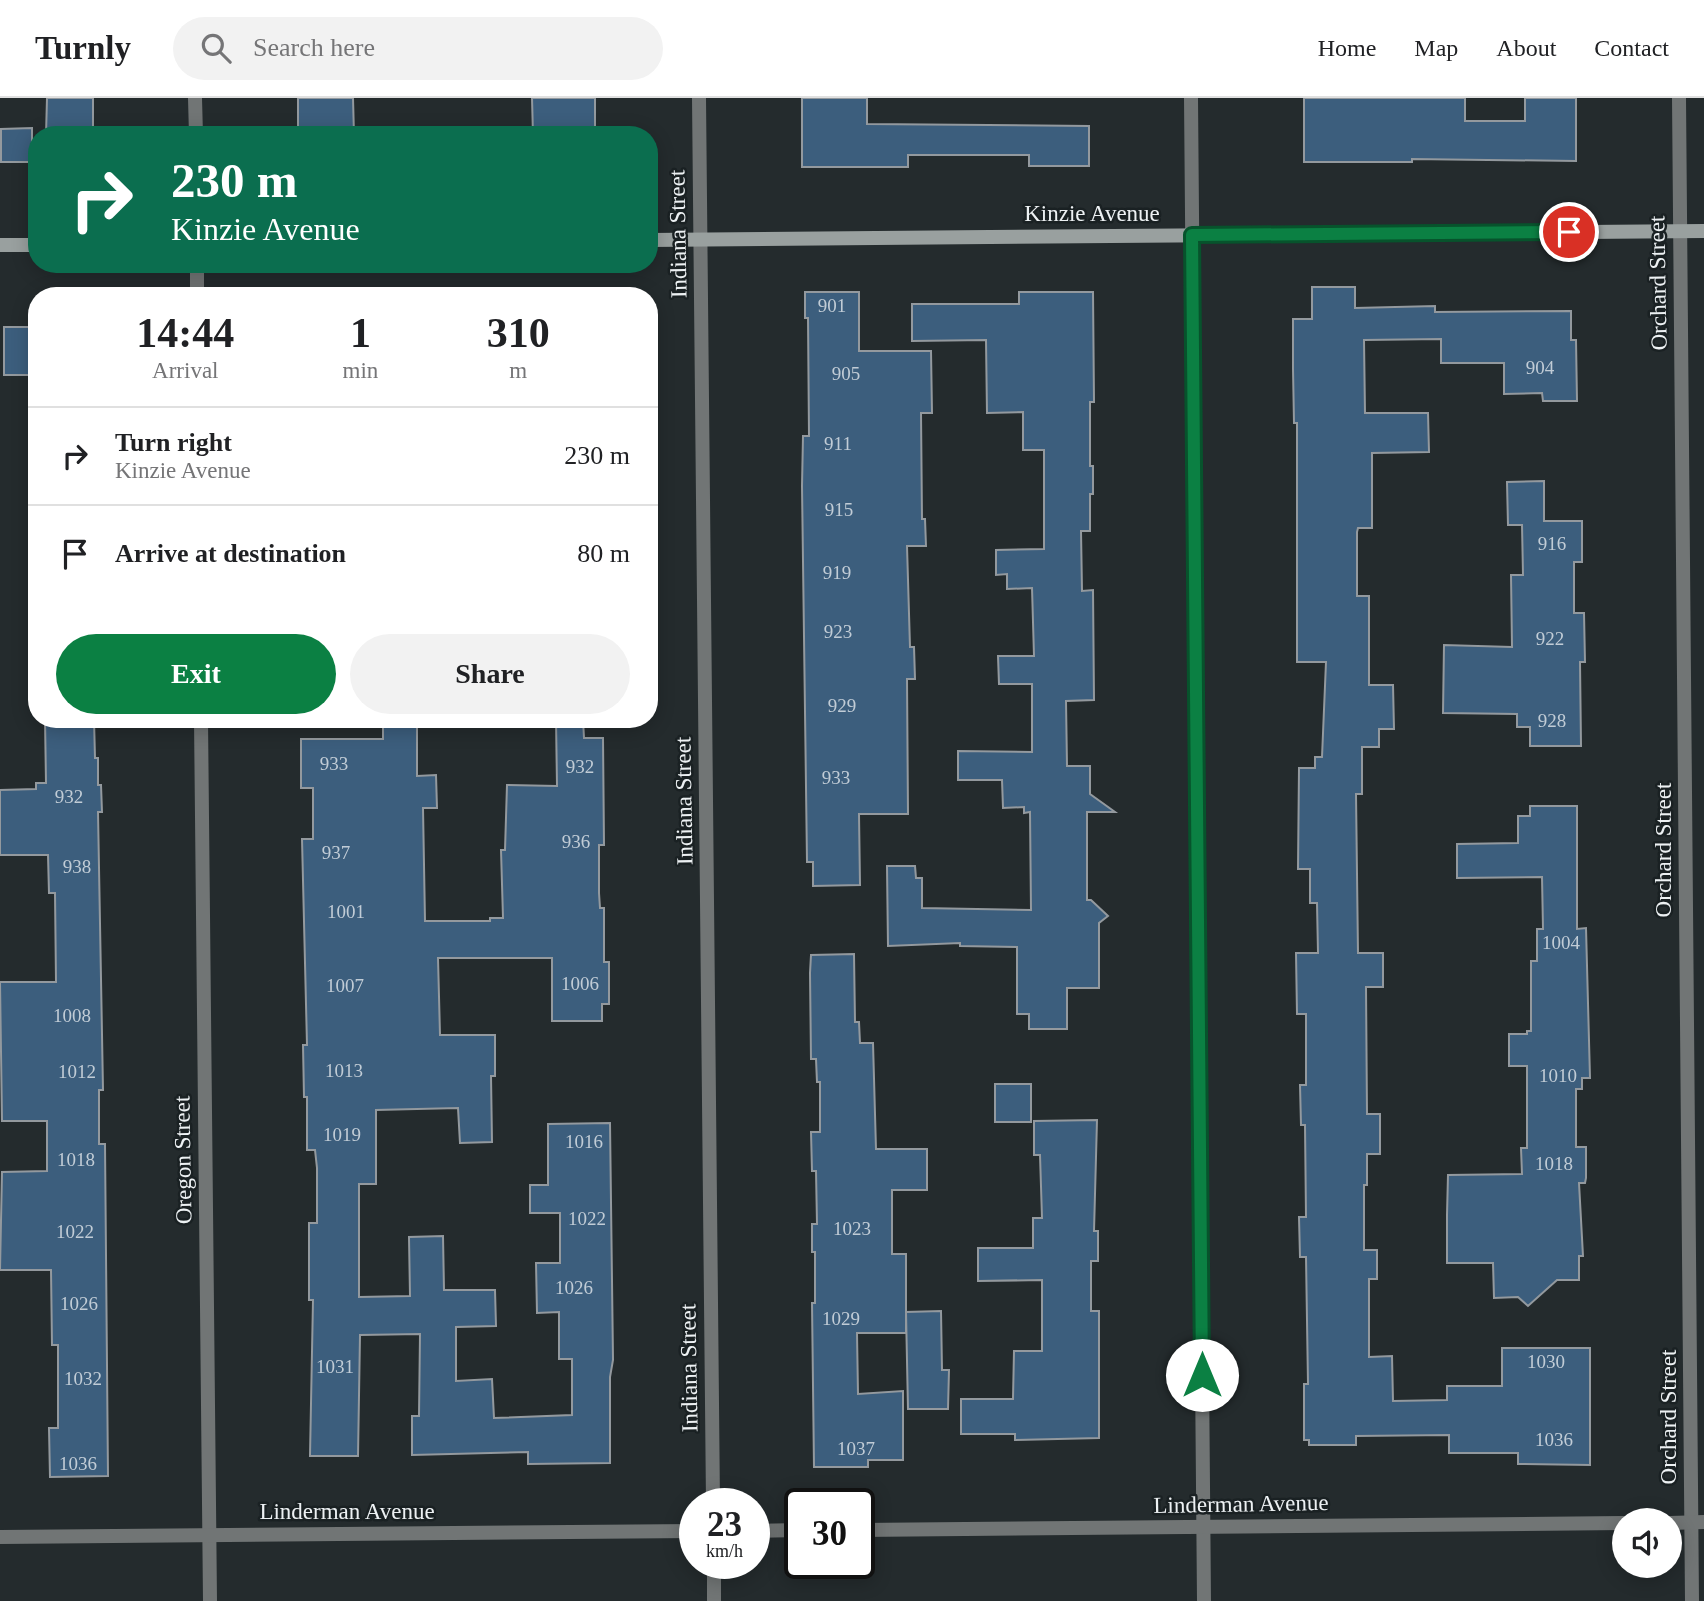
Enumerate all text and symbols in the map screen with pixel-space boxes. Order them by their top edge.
search box [173,17,663,80]
icon: search [197,29,235,67]
text: Turnly [35,30,131,66]
text: Search here [253,33,375,62]
text: Home [1318,35,1376,61]
text: Map [1414,35,1458,61]
text: About [1496,35,1556,61]
text: Contact [1594,35,1669,61]
text: 230 m [171,153,298,208]
icon: right [56,154,147,245]
street label: Indiana Street [664,169,692,298]
street label: Kinzie Avenue [1024,201,1160,226]
pin [1539,202,1599,262]
text: Kinzie Avenue [171,211,360,247]
icon: arrive [1550,213,1588,251]
street label: Orchard Street [1644,215,1672,351]
house number: 901 [818,295,846,316]
text: 14:44 [136,310,234,356]
text: 1 [350,310,371,356]
text: 310 [487,310,550,356]
house number: 904 [1526,357,1555,378]
text: Arrival [152,358,219,383]
text: min [343,358,378,383]
text: m [509,358,527,383]
house number: 905 [832,363,860,384]
text: Turn right [115,428,232,457]
house number: 911 [824,433,852,454]
icon: right [56,437,94,475]
text: 230 m [564,441,630,470]
text: Kinzie Avenue [115,458,251,483]
house number: 915 [825,499,853,520]
house number: 916 [1538,533,1566,554]
icon: arrive [56,535,94,573]
text: Arrive at destination [115,539,346,568]
text: 80 m [577,539,630,568]
house number: 919 [823,562,851,583]
house number: 923 [824,621,852,642]
house number: 922 [1536,628,1564,649]
button: Exit [56,634,336,714]
button: Share [350,634,630,714]
house number: 929 [828,695,856,716]
house number: 928 [1538,710,1566,731]
street label: Indiana Street [670,736,698,865]
house number: 933 [320,753,348,774]
house number: 932 [566,756,594,777]
house number: 933 [822,767,850,788]
street label: Orchard Street [1651,782,1676,917]
house number: 932 [55,786,83,807]
house number: 936 [562,831,590,852]
house number: 937 [322,842,350,863]
house number: 938 [63,856,91,877]
house number: 1001 [327,901,365,922]
house number: 1004 [1542,932,1581,953]
house number: 1006 [561,973,599,994]
house number: 1007 [326,975,364,996]
house number: 1008 [53,1005,91,1026]
house number: 1013 [325,1060,363,1081]
house number: 1012 [58,1061,96,1082]
house number: 1010 [1539,1065,1577,1086]
street label: Oregon Street [169,1095,197,1224]
house number: 1019 [323,1124,361,1145]
house number: 1016 [565,1131,603,1152]
house number: 1018 [57,1149,95,1170]
house number: 1018 [1535,1153,1573,1174]
house number: 1022 [568,1208,606,1229]
house number: 1023 [833,1218,871,1239]
house number: 1022 [56,1221,94,1242]
house number: 1026 [555,1277,593,1298]
house number: 1026 [60,1293,98,1314]
street label: Indiana Street [675,1303,703,1432]
house number: 1029 [822,1308,860,1329]
position arrow [1165,1338,1239,1412]
street label: Orchard Street [1656,1349,1681,1484]
house number: 1030 [1527,1351,1565,1372]
house number: 1031 [316,1356,354,1377]
house number: 1032 [64,1368,102,1389]
house number: 1036 [1535,1429,1573,1450]
house number: 1037 [837,1438,875,1459]
house number: 1036 [59,1453,97,1474]
speed limit sign: 30 [784,1488,875,1579]
street label: Linderman Avenue [1153,1490,1329,1518]
street label: Linderman Avenue [259,1499,435,1524]
text: 23 [707,1505,742,1544]
map controls [1612,1508,1682,1578]
button: sound [1612,1508,1682,1578]
text: km/h [706,1541,743,1561]

